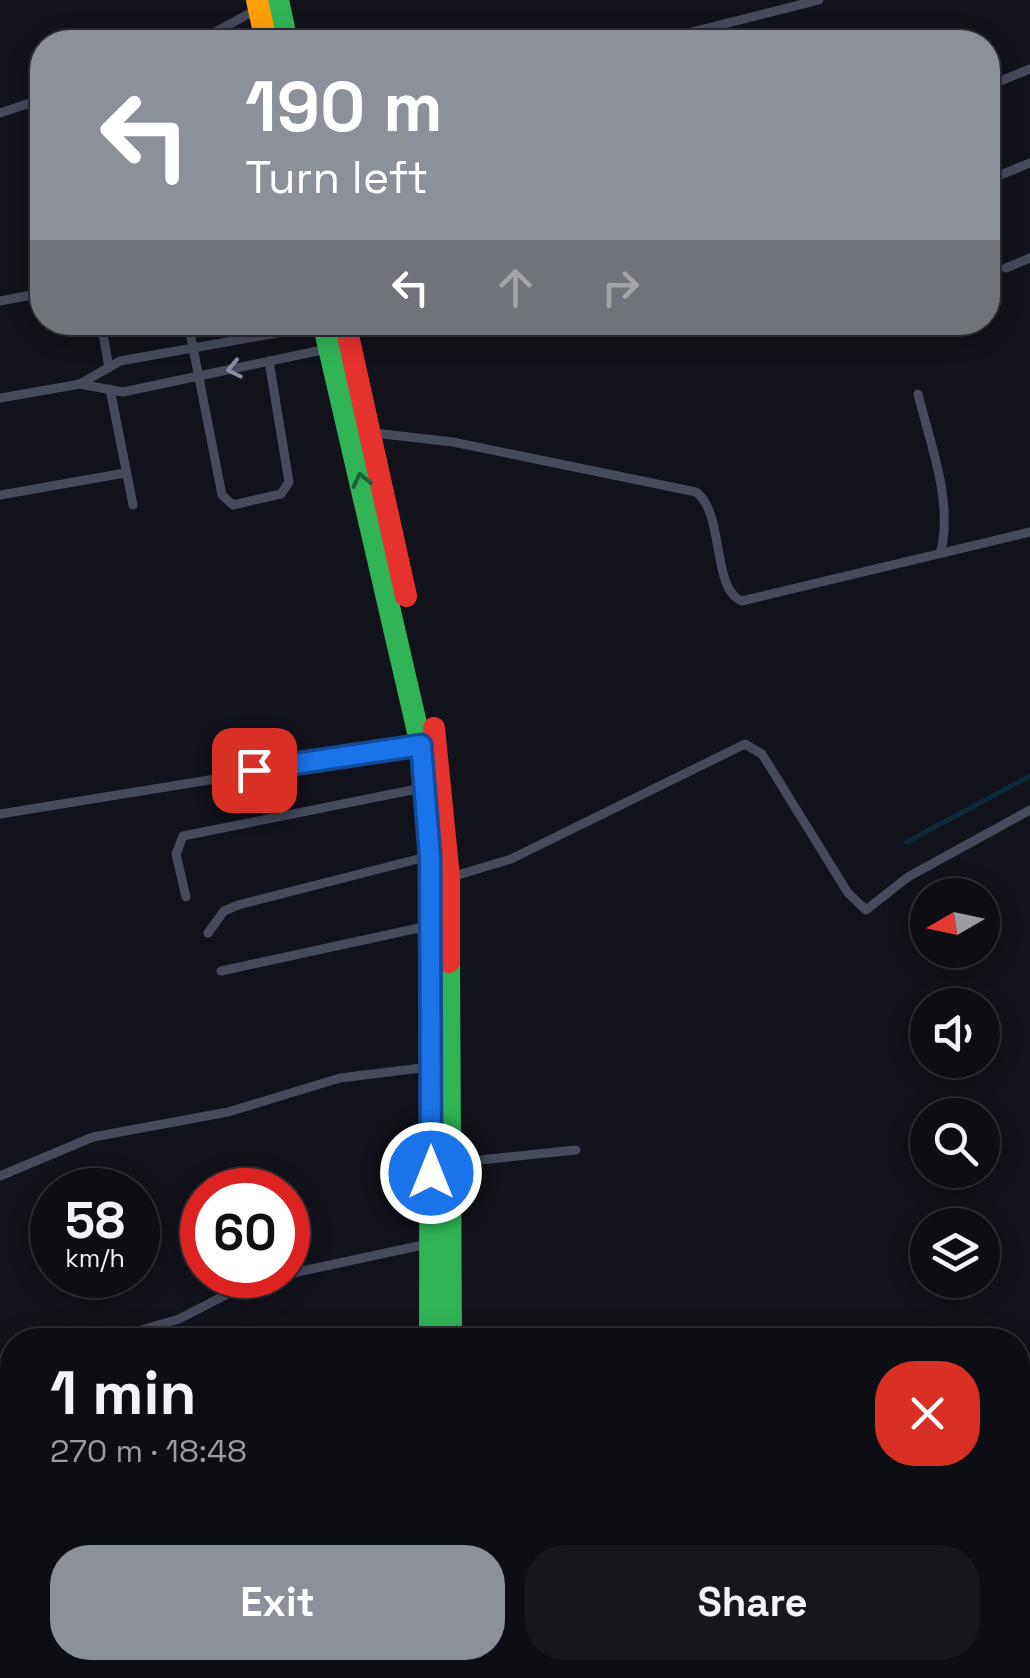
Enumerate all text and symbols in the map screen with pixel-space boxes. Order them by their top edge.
text: 190 m [245,62,443,151]
icon: left [80,70,210,200]
text: Turn left [245,149,428,206]
icon: left [383,260,438,315]
icon: ahead [488,260,543,315]
icon: right [593,260,648,315]
one-way arrow [226,357,243,378]
one-way arrow [352,472,373,489]
pin [212,728,297,813]
icon: arrive [227,743,282,798]
north arrow [910,878,1000,968]
map controls [910,878,1000,1298]
button: sound [910,988,1000,1078]
button: search [910,1098,1000,1188]
position arrow [379,1121,483,1225]
speed limit sign: 60 [180,1168,310,1298]
text: 58 [65,1189,125,1253]
button: layers [910,1208,1000,1298]
text: km/h [65,1242,125,1274]
text: 1 min [50,1355,197,1432]
button: close [875,1361,980,1466]
text: 270 m · 18:48 [50,1431,247,1471]
button: Exit [50,1545,505,1660]
button: Share [525,1545,980,1660]

